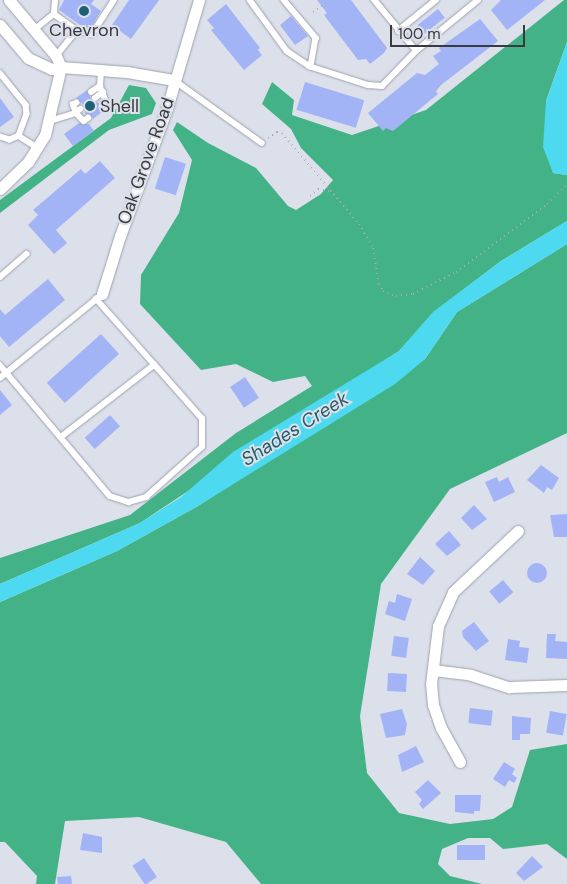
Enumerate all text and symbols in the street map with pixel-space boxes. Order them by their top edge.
marker: Chevron [78,5,90,17]
scale bar [392,15,527,47]
place label: Chevron [49,19,119,41]
text: 100 m [398,24,441,44]
street label: Oak Grove Road [113,94,179,228]
place label: Shell [100,95,139,117]
marker: Shell [84,100,96,112]
water label: Shades Creek [237,387,353,471]

